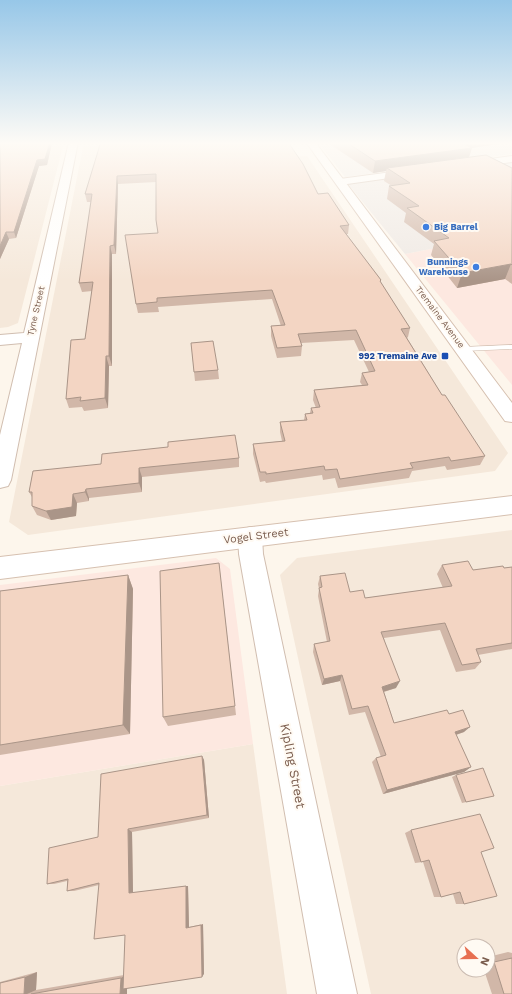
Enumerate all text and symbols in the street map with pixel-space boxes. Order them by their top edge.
marker: Big Barrel [421,222,431,232]
place label: Big Barrel [434,222,478,232]
place label: Bunnings Warehouse [419,257,468,277]
marker: Bunnings Warehouse [471,262,481,272]
street label: Tremaine Avenue [413,284,467,350]
street label: Tyne Street [25,285,47,337]
place label: 992 Tremaine Ave [359,351,437,361]
marker: 992 Tremaine Ave [440,351,450,361]
street label: Vogel Street [223,526,290,546]
street label: Kipling Street [277,722,309,810]
north arrow [456,938,496,978]
text: N [477,955,492,968]

